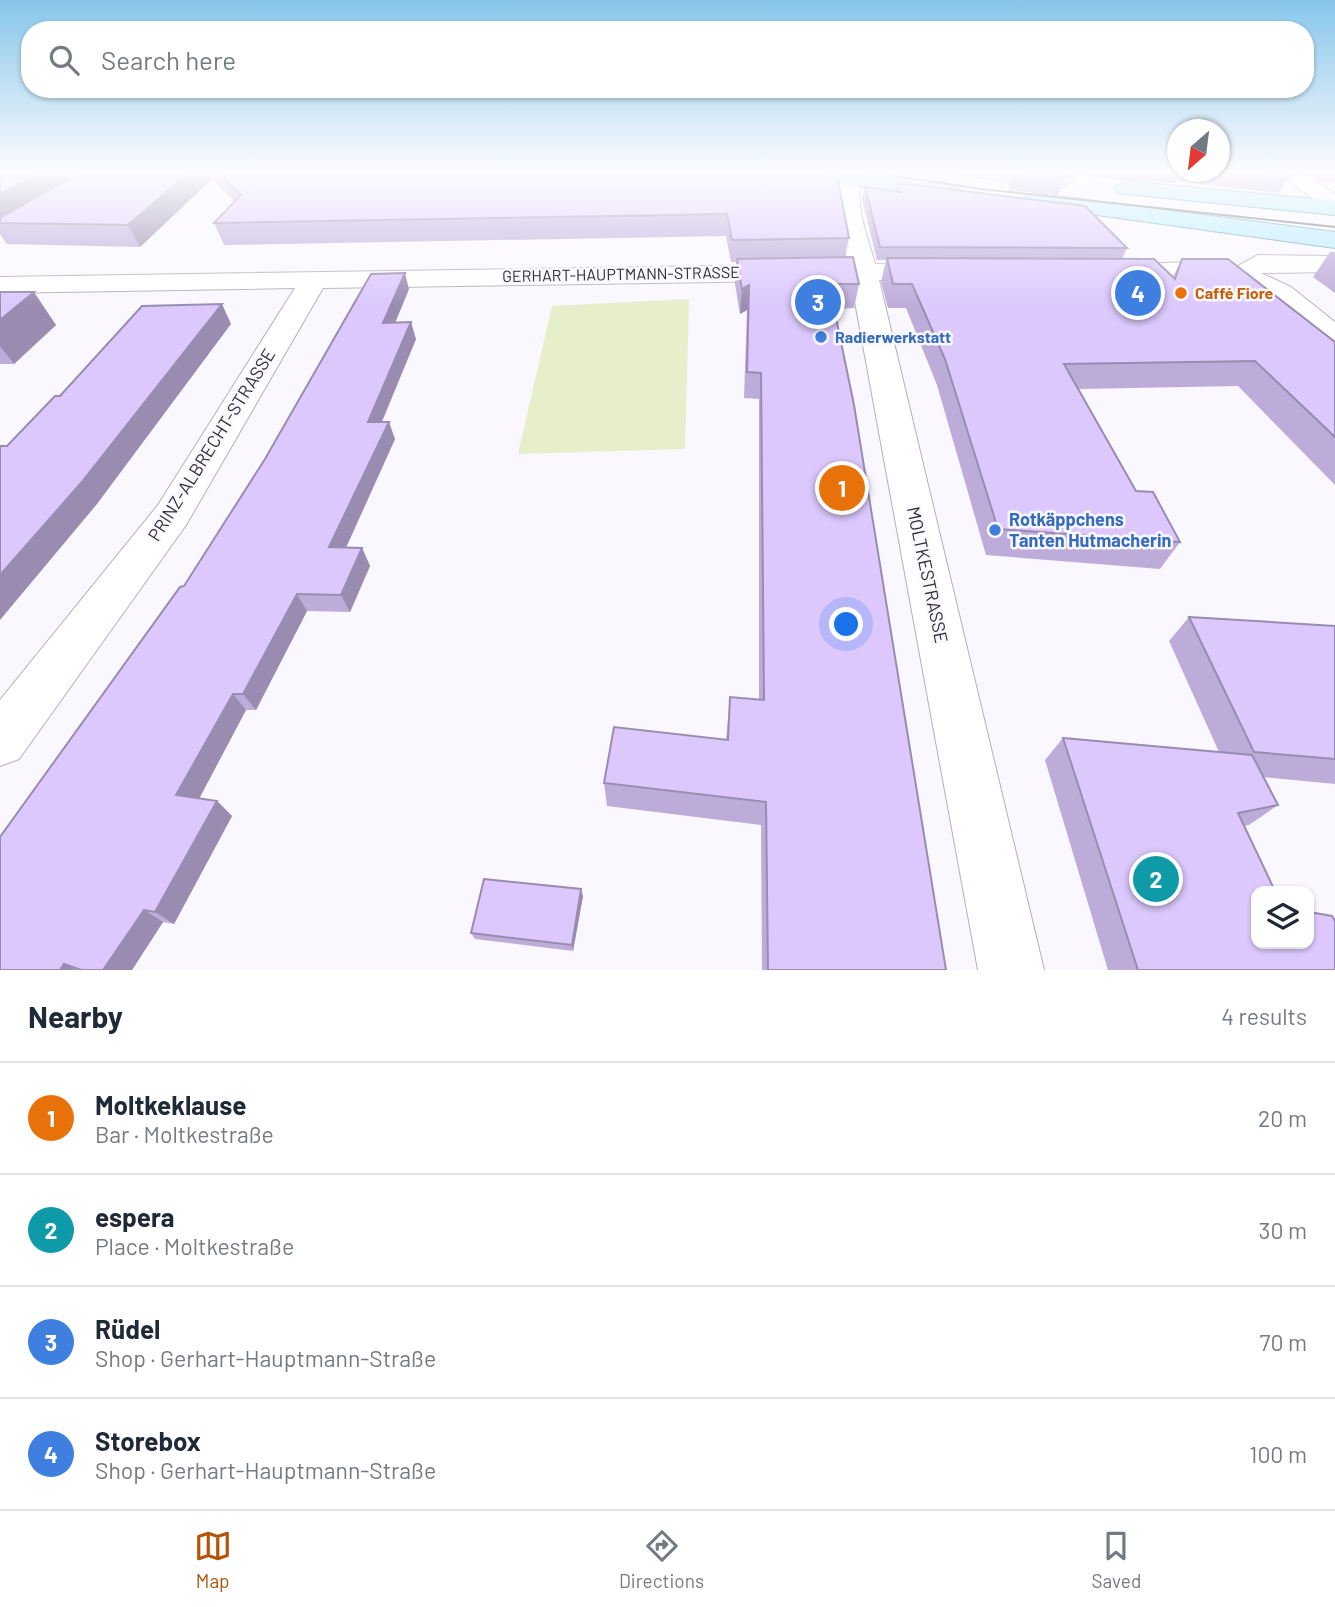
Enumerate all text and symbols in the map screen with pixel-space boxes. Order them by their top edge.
search box [21,21,1314,98]
icon: search [45,41,83,79]
text: Search here [101,44,236,75]
north arrow [1167,119,1230,182]
street label: GERHART-HAUPTMANN-STRASSE [502,262,740,285]
pin: 4 [1115,267,1161,319]
pin: 3 [795,276,841,328]
place label: Caffé Fiore [1195,283,1274,302]
marker: Caffé Fiore [1173,285,1189,301]
place label: Radierwerkstatt [835,327,951,346]
marker: Radierwerkstatt [813,329,829,345]
street label: PRINZ-ALBRECHT-STRASSE [143,344,280,545]
pin: 1 [819,462,865,514]
street label: MOLTKESTRASSE [903,505,953,645]
place label: Rotkäppchens Tanten Hutmacherin [1009,508,1171,551]
marker: Rotkäppchens Tanten Hutmacherin [987,522,1003,538]
your location [829,607,863,641]
pin: 2 [1133,853,1179,905]
map controls [1251,886,1314,949]
button: layers [1251,886,1314,949]
text: Nearby [28,998,123,1034]
text: 4 results [1221,1002,1307,1030]
text: Moltkeklause [95,1089,247,1120]
text: 1 [47,1104,55,1132]
text: 20 m [1258,1104,1307,1132]
text: Bar · Moltkestraße [95,1120,274,1148]
text: espera [95,1201,174,1232]
text: 2 [45,1216,57,1244]
text: 30 m [1259,1216,1307,1244]
text: Place · Moltkestraße [95,1232,294,1260]
text: Rüdel [95,1313,160,1344]
text: 3 [45,1328,57,1356]
text: 70 m [1260,1328,1307,1356]
text: Shop · Gerhart-Hauptmann-Straße [95,1344,436,1372]
text: Storebox [95,1425,201,1456]
text: 4 [44,1440,58,1468]
text: 100 m [1249,1440,1307,1468]
text: Shop · Gerhart-Hauptmann-Straße [95,1456,436,1484]
tab: Map [194,1527,232,1592]
tab: Directions [619,1527,704,1592]
tab: Saved [1091,1527,1141,1592]

